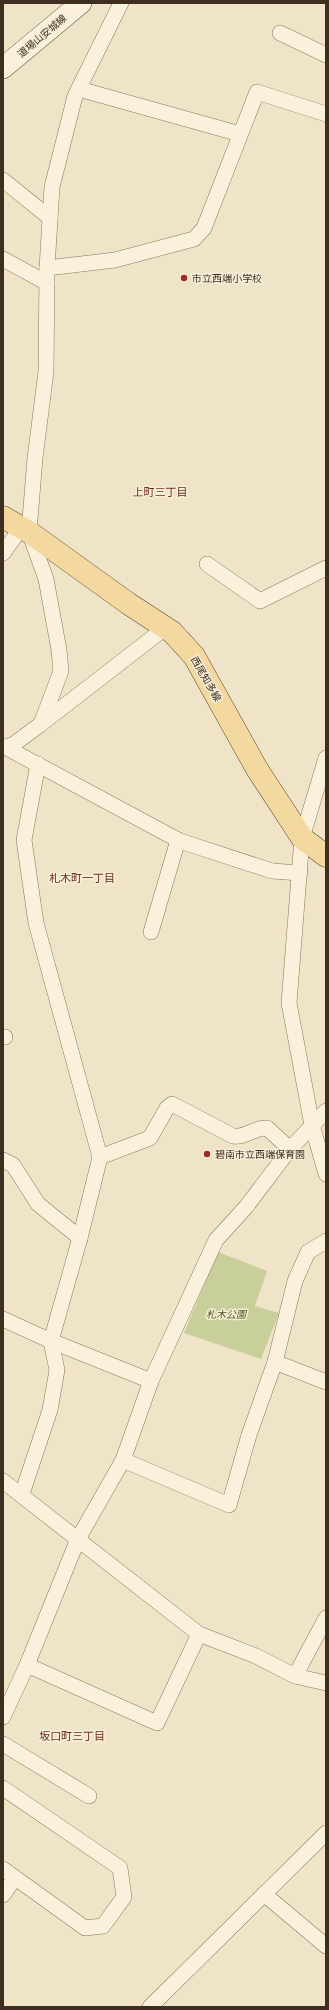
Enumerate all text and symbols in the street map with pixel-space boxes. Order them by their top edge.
street label: 道場山安城線 [15,12,69,60]
place label: 市立西端小学校 [192,272,262,285]
marker: 市立西端小学校 [179,273,189,283]
district label: 上町三丁目 [133,485,188,500]
street label: 西尾知多線 [188,654,224,704]
district label: 札木町一丁目 [49,871,115,886]
place label: 碧南市立西端保育園 [215,1148,305,1161]
marker: 碧南市立西端保育園 [202,1149,212,1159]
park label: 札木公園 [206,1308,248,1321]
district label: 坂口町三丁目 [39,1729,105,1744]

